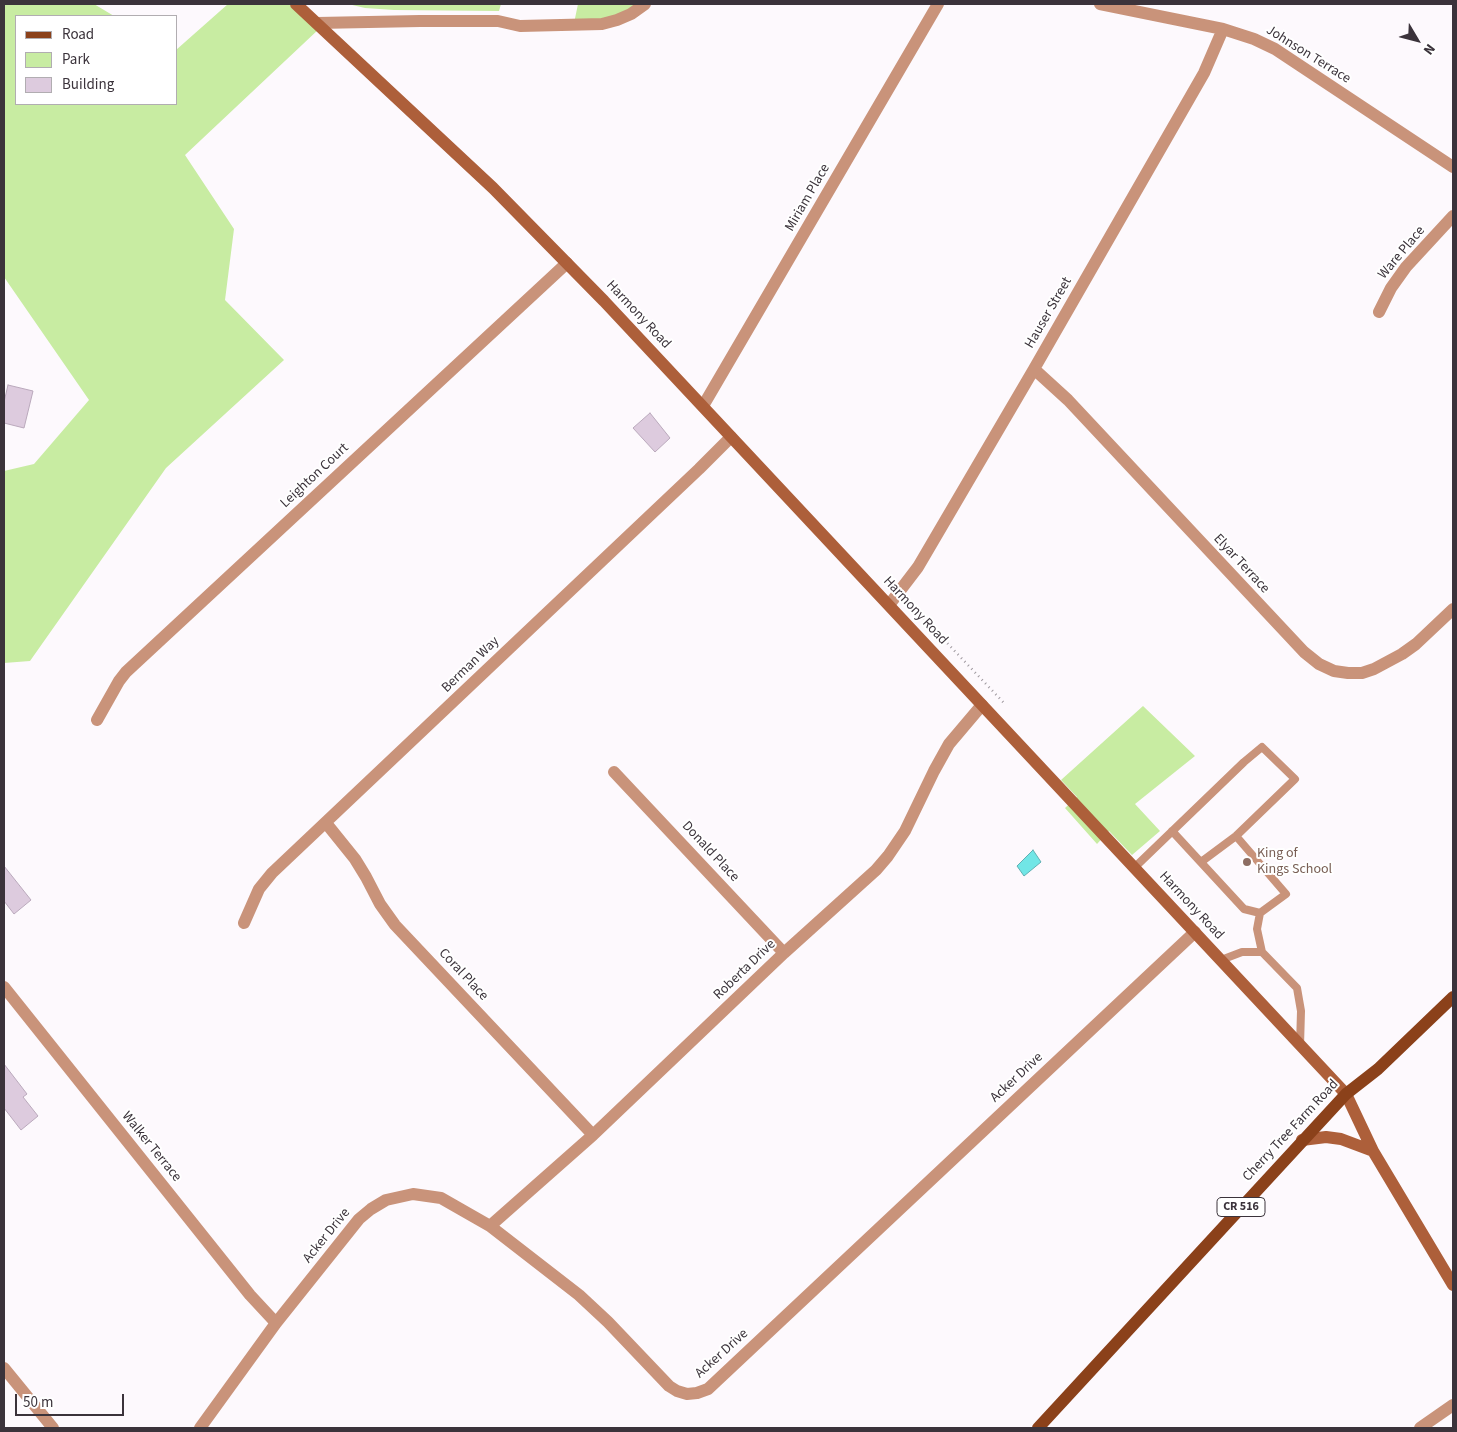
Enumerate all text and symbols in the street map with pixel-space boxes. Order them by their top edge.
legend [15,15,178,105]
north arrow [1392,15,1442,65]
street label: Johnson Terrace [1263,22,1353,88]
text: Road [62,24,94,45]
text: N [1418,39,1440,59]
text: Park [62,49,90,70]
text: Building [62,74,114,95]
street label: Miriam Place [782,161,834,235]
street label: Ware Place [1375,223,1429,283]
street label: Hauser Street [1022,274,1076,352]
street label: Harmony Road [602,277,674,353]
street label: Leighton Court [277,440,353,512]
street label: Elyar Terrace [1209,531,1273,597]
street label: Harmony Road [879,573,951,649]
street label: Berman Way [439,633,503,697]
street label: Donald Place [678,818,742,886]
place label: King of Kings School [1257,846,1332,879]
marker: King of Kings School [1241,856,1253,868]
street label: Harmony Road [1155,868,1227,944]
street label: Roberta Drive [711,936,779,1004]
street label: Coral Place [435,945,491,1005]
street label: Acker Drive [987,1049,1047,1107]
street label: Cherry Tree Farm Road [1239,1077,1343,1185]
street label: Walker Terrace [118,1108,184,1186]
road number: CR 516 [1217,1198,1265,1216]
street label: Acker Drive [300,1205,354,1267]
street label: Acker Drive [692,1326,752,1382]
scale bar [18,1384,126,1416]
text: 50 m [23,1392,53,1413]

